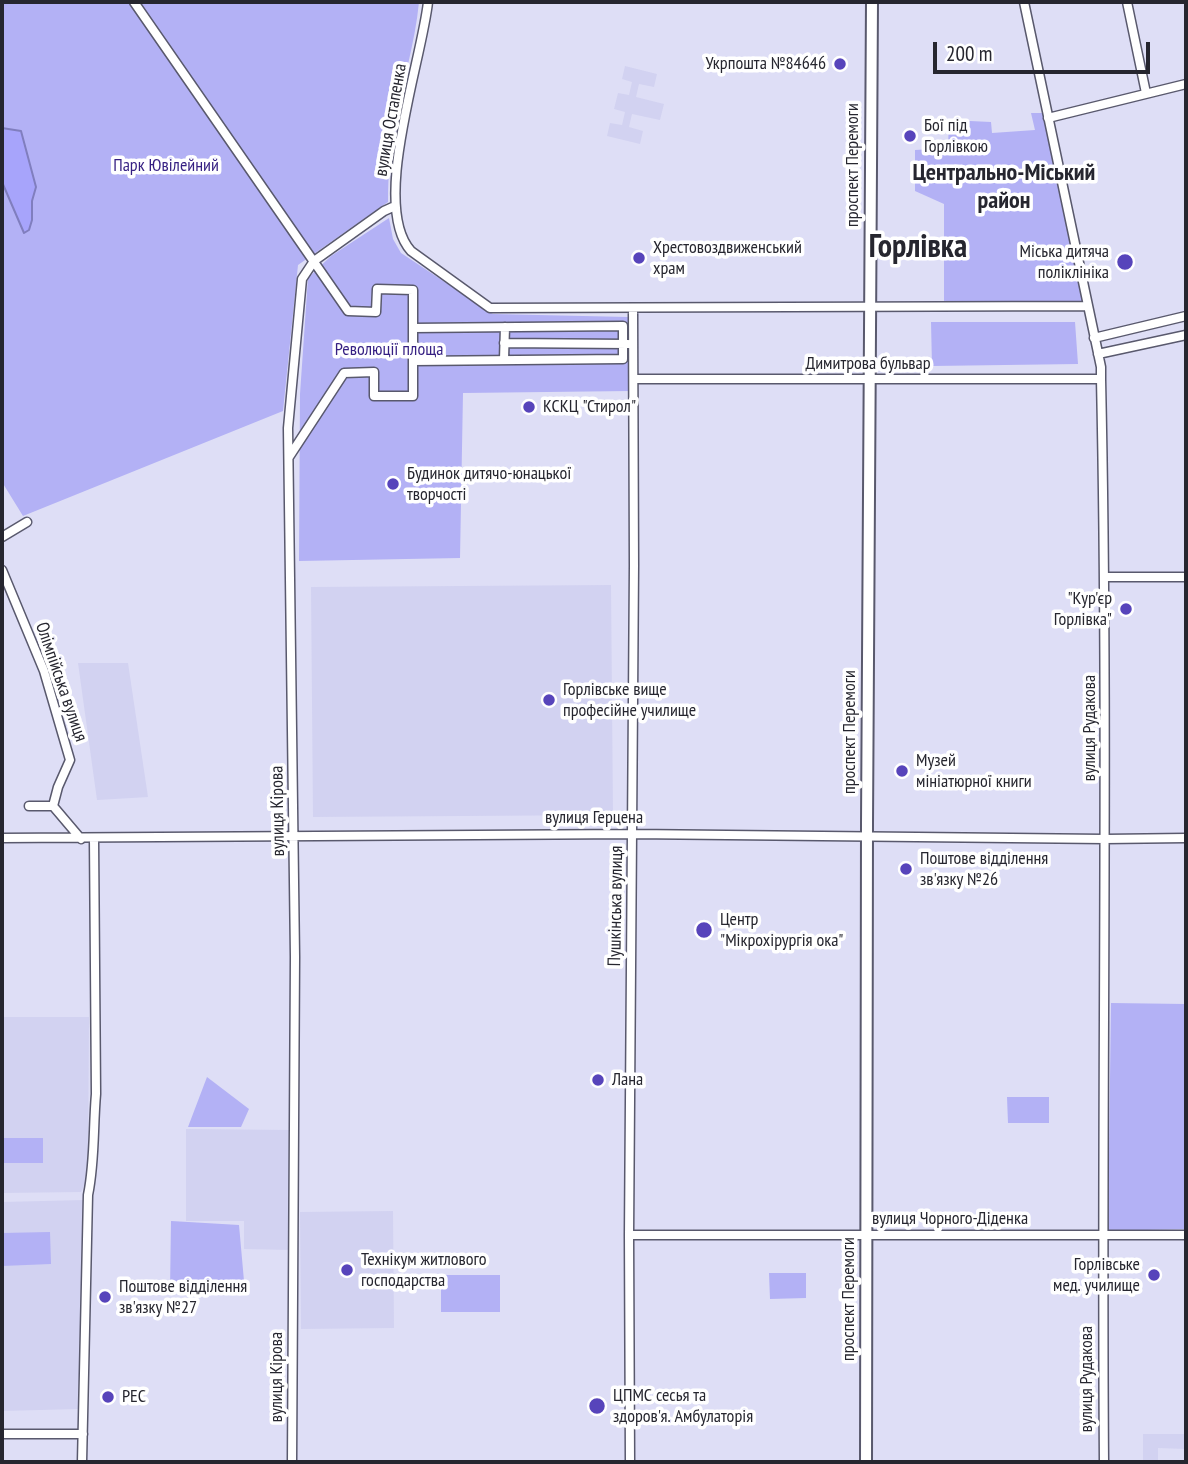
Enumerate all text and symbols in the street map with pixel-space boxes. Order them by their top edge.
scale bar [936,28,1153,72]
text: 200 m [946,40,992,67]
place label: Укрпошта №84646 [706,53,826,75]
marker: Укрпошта №84646 [832,56,848,72]
street label: вулиця Остапенка [370,62,412,178]
street label: проспект Перемоги [842,103,864,227]
place label: Бої під Горлівкою [924,115,988,158]
marker: Бої під Горлівкою [902,128,918,144]
park label: Парк Ювілейний [113,155,219,177]
district label: Центрально-Міський район [913,159,1095,215]
district label: Горлівка [869,229,967,267]
place label: Хрестовоздвиженський храм [653,237,802,280]
place label: Міська дитяча поліклініка [1020,241,1109,284]
marker: Хрестовоздвиженський храм [631,250,647,266]
marker: Міська дитяча поліклініка [1115,252,1135,272]
park label: Революції площа [335,339,443,361]
street label: Димитрова бульвар [805,353,931,375]
place label: КСКЦ "Стирол" [543,396,636,418]
marker: КСКЦ "Стирол" [521,399,537,415]
place label: Будинок дитячо-юнацької творчості [407,463,571,505]
marker: Будинок дитячо-юнацької творчості [385,476,401,492]
place label: "Кур'єр Горлівка" [1054,588,1112,630]
marker: "Кур'єр Горлівка" [1118,601,1134,617]
street label: Олімпійська вулиця [30,620,92,744]
street label: проспект Перемоги [839,670,861,794]
street label: вулиця Рудакова [1079,675,1101,781]
place label: Горлівське вище професійне училище [563,679,696,722]
marker: Горлівське вище професійне училище [541,692,557,708]
place label: Музей мініатюрної книги [916,750,1032,792]
marker: Музей мініатюрної книги [894,763,910,779]
street label: вулиця Кірова [266,766,290,856]
street label: вулиця Герцена [545,807,643,829]
street label: Пушкінська вулиця [604,845,628,967]
place label: Поштове відділення зв'язку №26 [920,848,1048,890]
marker: Поштове відділення зв'язку №26 [898,861,914,877]
place label: Центр "Мікрохірургія ока" [720,909,843,951]
marker: Центр "Мікрохірургія ока" [694,920,714,940]
place label: Лана [612,1069,643,1091]
marker: Лана [590,1072,606,1088]
street label: вулиця Чорного-Діденка [872,1208,1028,1230]
street label: проспект Перемоги [838,1237,860,1361]
place label: Технікум житлового господарства [361,1249,486,1292]
place label: Горлівське мед. училище [1053,1254,1140,1296]
marker: Технікум житлового господарства [339,1262,355,1278]
marker: Горлівське мед. училище [1146,1267,1162,1283]
place label: Поштове відділення зв'язку №27 [119,1276,247,1318]
marker: Поштове відділення зв'язку №27 [97,1289,113,1305]
street label: вулиця Рудакова [1076,1326,1098,1432]
street label: вулиця Кірова [266,1332,288,1422]
place label: ЦПМС сесья та здоров'я. Амбулаторія [613,1385,753,1428]
place label: РЕС [122,1386,146,1408]
marker: РЕС [100,1389,116,1405]
marker: ЦПМС сесья та здоров'я. Амбулаторія [587,1396,607,1416]

